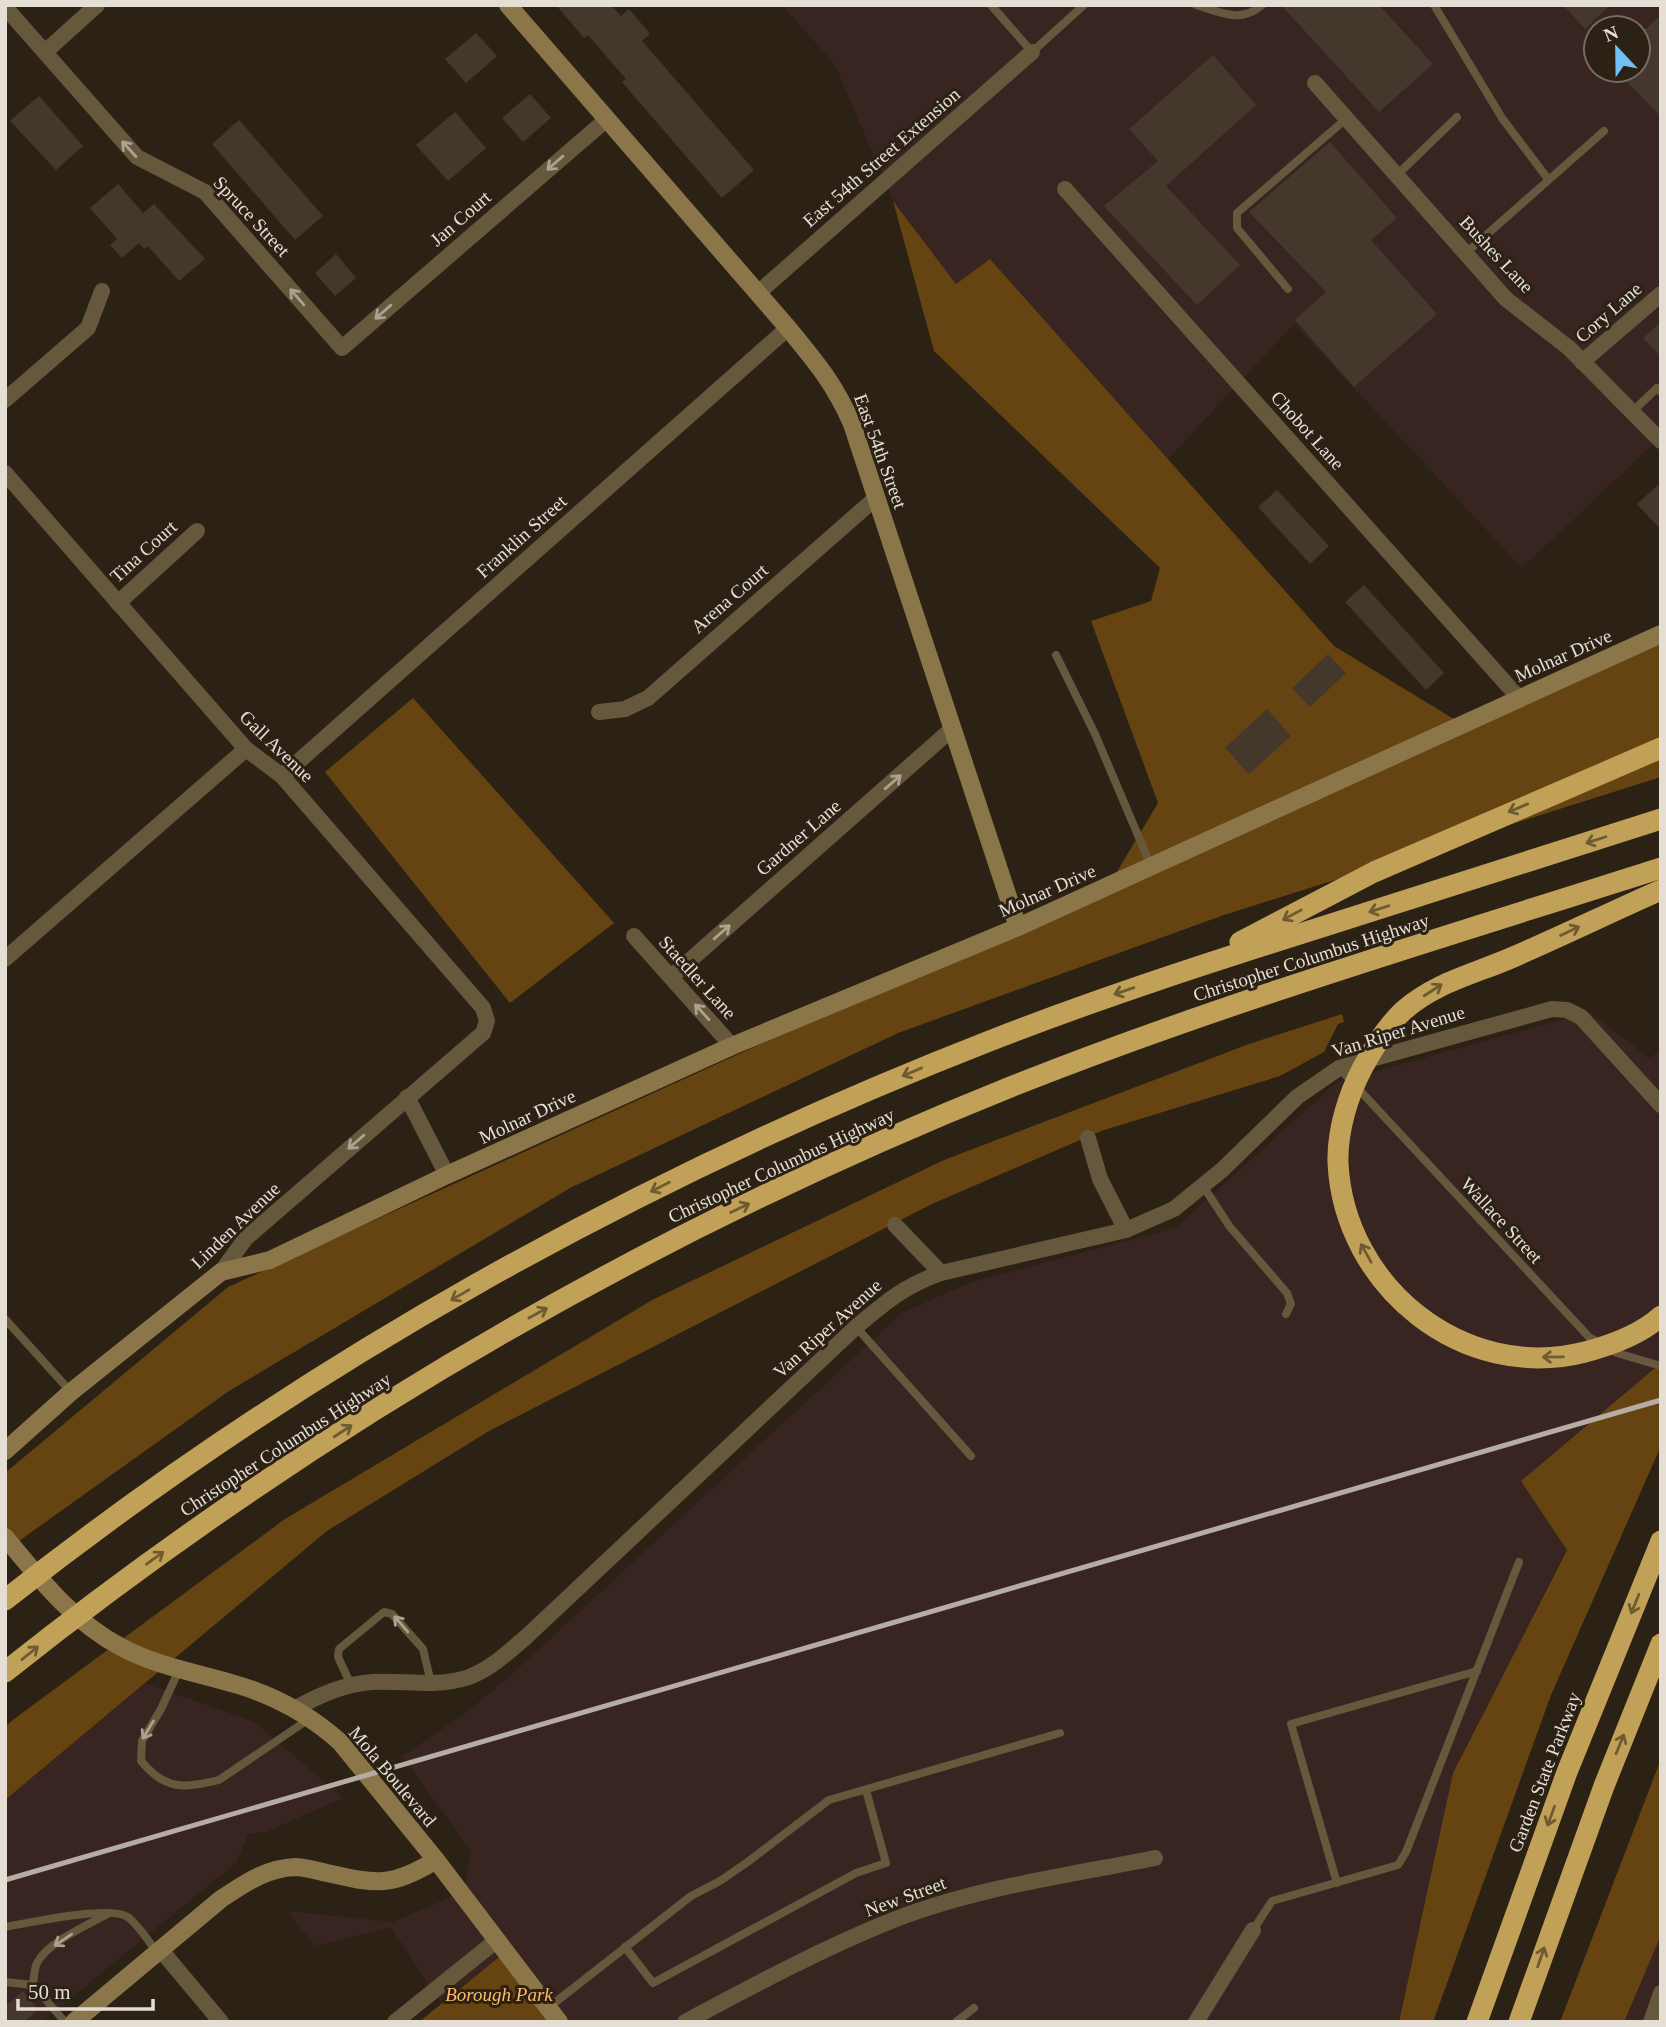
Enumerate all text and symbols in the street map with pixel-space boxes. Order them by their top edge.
north arrow [1582,14,1652,84]
text: N [1601,21,1621,46]
street label: East 54th Street Extension [799,83,964,231]
one-way arrow [121,140,137,158]
one-way arrow [546,155,564,171]
street label: Spruce Street [209,172,295,261]
street label: Jan Court [426,186,495,250]
street label: Bushes Lane [1456,211,1538,297]
street label: Cory Lane [1571,278,1646,347]
one-way arrow [289,288,305,306]
one-way arrow [374,304,392,320]
street label: Chobot Lane [1267,387,1348,474]
street label: East 54th Street [850,391,911,512]
street label: Franklin Street [472,490,571,582]
street label: Tina Court [106,516,181,587]
street label: Arena Court [687,559,772,637]
street label: Molnar Drive [1511,625,1615,686]
street label: Gall Avenue [236,706,318,787]
one-way arrow [883,774,901,790]
street label: Gardner Lane [752,795,845,880]
one-way arrow [1508,803,1529,816]
one-way arrow [1585,834,1607,847]
street label: Molnar Drive [995,860,1099,921]
one-way arrow [1368,903,1390,916]
street label: Christopher Columbus Highway [1190,909,1432,1006]
one-way arrow [1282,909,1303,922]
one-way arrow [713,924,731,940]
one-way arrow [1559,924,1580,937]
street label: Staedler Lane [655,931,741,1023]
one-way arrow [1423,983,1442,998]
one-way arrow [1114,986,1136,998]
street label: Van Riper Avenue [1329,1001,1467,1062]
one-way arrow [694,1003,710,1021]
one-way arrow [901,1066,923,1079]
street label: Molnar Drive [476,1085,579,1148]
street label: Christopher Columbus Highway [665,1104,898,1227]
one-way arrow [347,1134,365,1150]
street label: Wallace Street [1457,1173,1547,1268]
street label: Linden Avenue [187,1178,284,1273]
one-way arrow [650,1180,671,1194]
one-way arrow [729,1201,750,1214]
one-way arrow [1359,1244,1373,1264]
street label: Van Riper Avenue [769,1274,886,1382]
one-way arrow [450,1288,470,1302]
one-way arrow [527,1306,548,1319]
one-way arrow [1542,1351,1565,1364]
street label: Christopher Columbus Highway [176,1368,395,1520]
one-way arrow [333,1423,352,1438]
one-way arrow [145,1551,164,1566]
one-way arrow [1627,1593,1640,1614]
one-way arrow [393,1615,409,1633]
one-way arrow [20,1645,39,1660]
street label: Garden State Parkway [1504,1689,1585,1855]
one-way arrow [141,1720,155,1740]
street label: Mola Boulevard [345,1722,441,1831]
one-way arrow [1615,1734,1628,1755]
one-way arrow [1544,1804,1556,1826]
street label: New Street [862,1872,949,1921]
one-way arrow [53,1933,73,1947]
one-way arrow [1536,1947,1548,1969]
scale bar [18,1968,152,2012]
text: 50 m [28,1980,71,2004]
park label: Borough Park [445,1984,553,2005]

